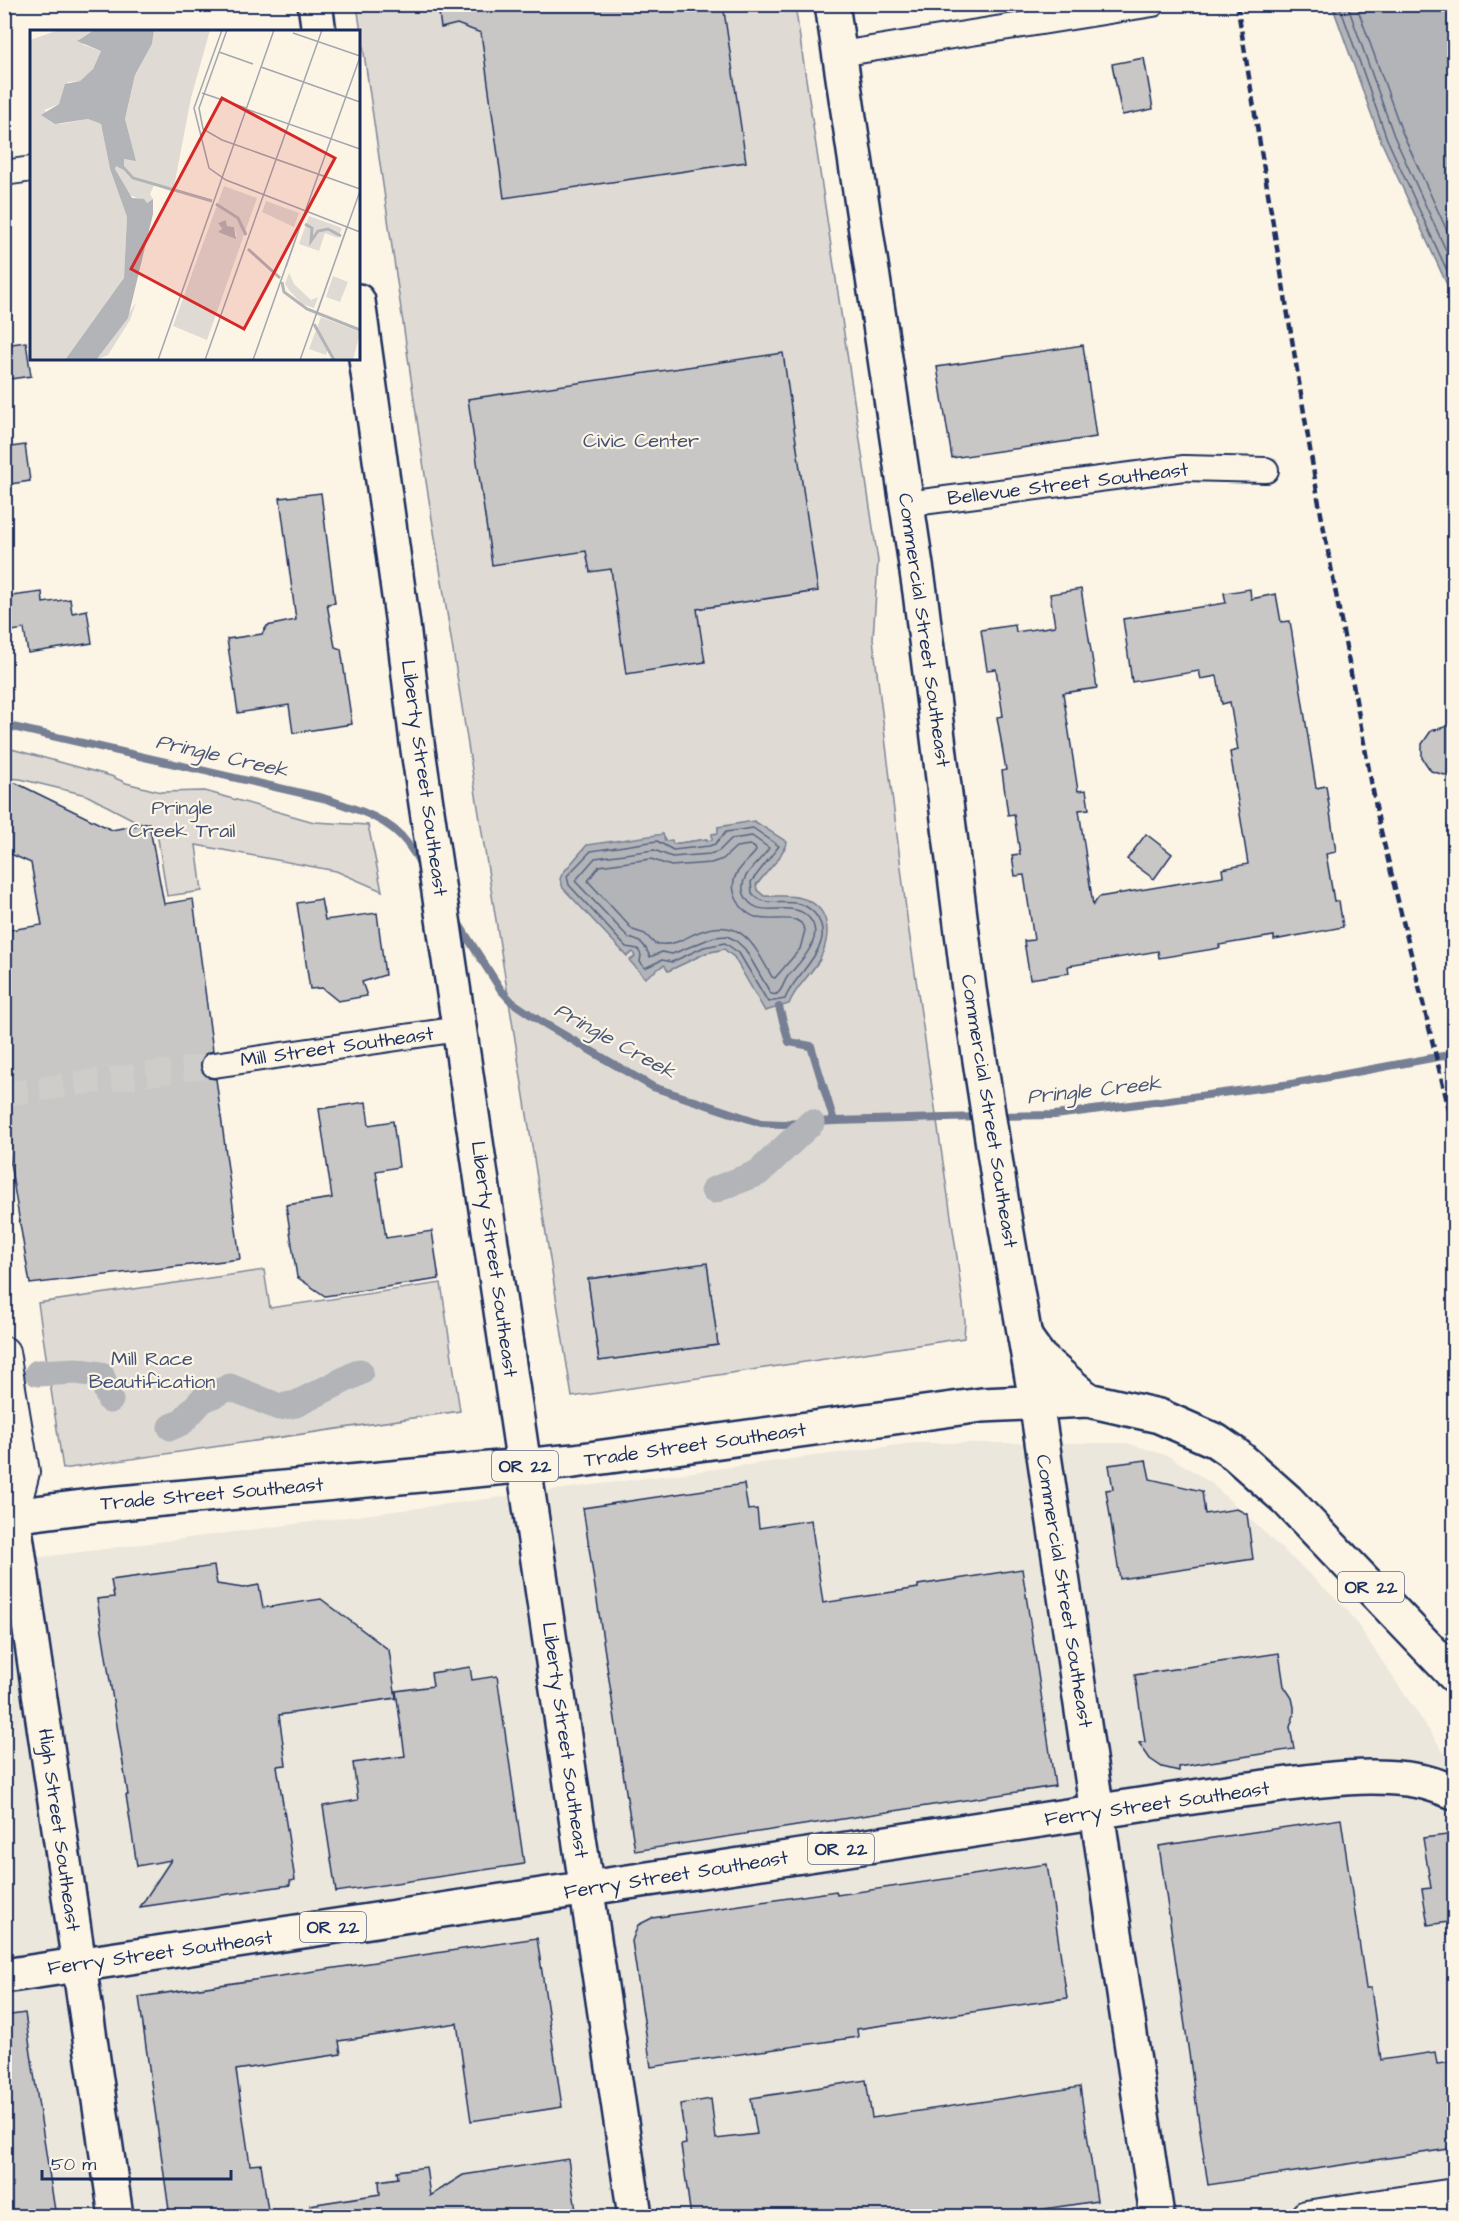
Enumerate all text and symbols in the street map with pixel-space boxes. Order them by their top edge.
inset map [30,30,360,360]
park label: Civic Center [583,427,699,455]
street label: Bellevue Street Southeast [946,455,1190,513]
street label: Commercial Street Southeast [891,491,957,769]
street label: Liberty Street Southeast [393,658,454,898]
water label: Pringle Creek [153,727,292,786]
park label: Pringle Creek Trail [129,794,235,845]
street label: Commercial Street Southeast [954,972,1024,1250]
water label: Pringle Creek [549,996,682,1088]
street label: Mill Street Southeast [239,1020,435,1074]
water label: Pringle Creek [1026,1068,1164,1112]
street label: Liberty Street Southeast [463,1139,524,1379]
park label: Mill Race Beautification [89,1345,215,1396]
street label: Trade Street Southeast [582,1416,808,1474]
road number: OR 22 [492,1451,558,1481]
street label: Commercial Street Southeast [1029,1452,1099,1730]
street label: Trade Street Southeast [99,1470,325,1518]
road number: OR 22 [1338,1572,1404,1602]
street label: Liberty Street Southeast [534,1620,595,1860]
street label: High Street Southeast [30,1727,87,1933]
street label: Ferry Street Southeast [1043,1774,1271,1835]
road number: OR 22 [808,1834,874,1864]
street label: Ferry Street Southeast [562,1843,790,1908]
road number: OR 22 [300,1912,366,1942]
street label: Ferry Street Southeast [46,1923,274,1984]
scale bar [42,2143,231,2181]
text: 50 m [51,2152,96,2177]

